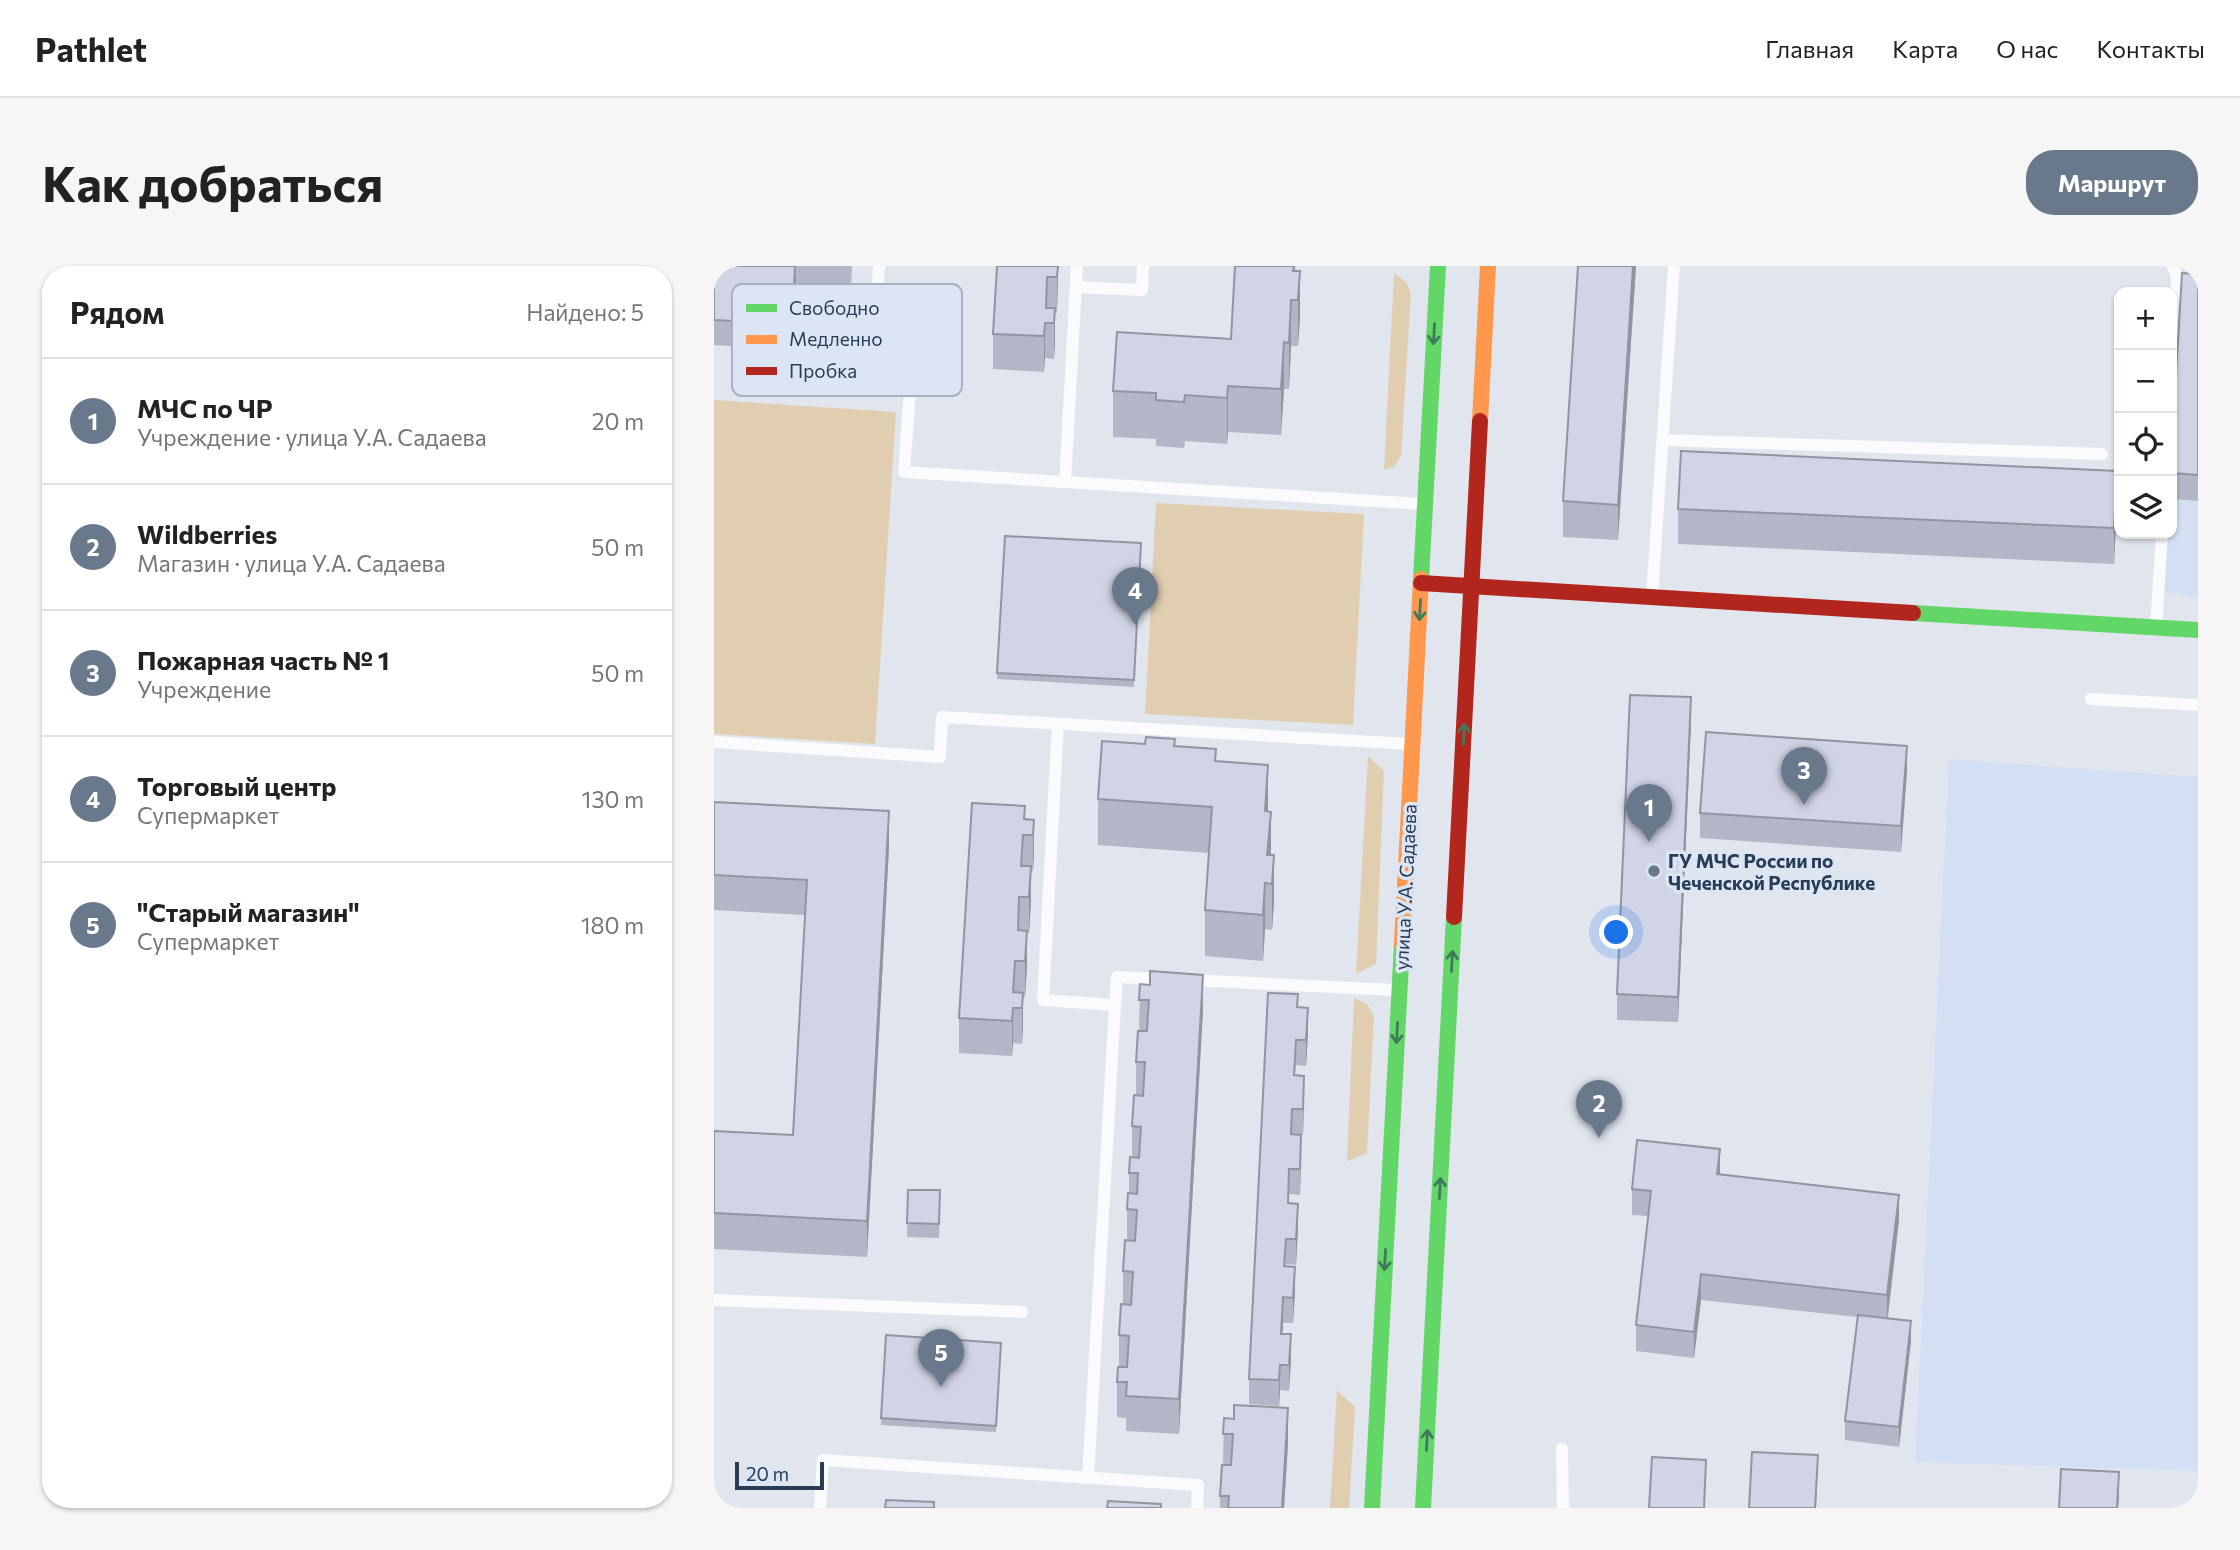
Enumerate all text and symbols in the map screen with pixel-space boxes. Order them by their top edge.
text: Pathlet [35,28,147,69]
text: Главная [1765,34,1854,63]
text: Карта [1892,34,1958,63]
text: О нас [1996,34,2058,63]
text: Контакты [2096,34,2205,63]
button: Маршрут [2026,150,2198,215]
text: Как добраться [42,152,383,212]
legend [732,284,962,396]
map controls [2114,287,2177,539]
button: + [2114,287,2177,350]
text: Рядом [70,293,164,330]
text: Свободно [789,296,879,319]
text: Найдено: 5 [526,298,644,326]
one-way arrow [1428,322,1441,345]
text: Медленно [789,327,883,350]
button: − [2114,350,2177,413]
text: Пробка [789,359,857,382]
text: МЧС по ЧР [137,392,273,423]
text: 1 [88,407,98,435]
text: 20 m [592,407,644,435]
button: locate [2114,413,2177,476]
text: Учреждение · улица У.А. Садаева [137,423,487,451]
button: layers [2114,476,2177,539]
text: Wildberries [137,518,277,549]
text: 2 [86,533,100,561]
text: 50 m [591,533,644,561]
text: Магазин · улица У.А. Садаева [137,549,446,577]
pin: 4 [1112,567,1158,625]
one-way arrow [1413,599,1426,621]
text: Пожарная часть № 1 [137,644,390,675]
text: 3 [86,659,100,687]
text: 50 m [591,659,644,687]
text: Учреждение [137,675,271,703]
one-way arrow [1457,723,1470,746]
pin: 3 [1781,747,1827,805]
text: Торговый центр [137,770,337,801]
pin: 1 [1626,784,1672,842]
text: 4 [86,785,100,813]
text: 130 m [582,785,644,813]
text: Супермаркет [137,801,279,829]
street label: улица У.А. Садаева [1389,803,1421,971]
place label: ГУ МЧС России по Чеченской Республике [1668,849,1875,894]
marker: ГУ МЧС России по Чеченской Республике [1646,863,1662,879]
text: "Старый магазин" [137,896,360,927]
text: 5 [86,911,100,939]
text: 180 m [581,911,644,939]
your location [1599,915,1633,949]
text: Супермаркет [137,927,279,955]
one-way arrow [1446,950,1459,973]
one-way arrow [1391,1021,1404,1044]
pin: 2 [1576,1080,1622,1138]
one-way arrow [1434,1177,1447,1200]
one-way arrow [1379,1249,1392,1272]
pin: 5 [918,1329,964,1387]
one-way arrow [1420,1429,1433,1452]
scale bar [735,1459,824,1491]
text: 20 m [746,1462,789,1485]

